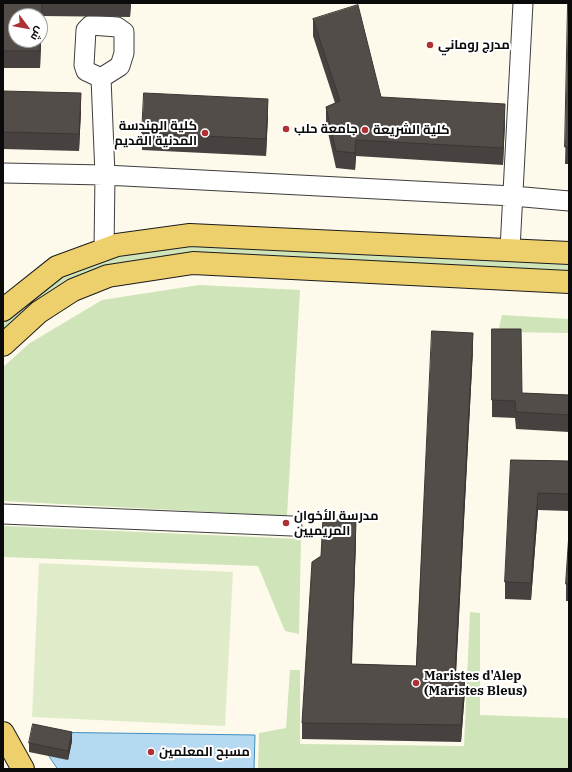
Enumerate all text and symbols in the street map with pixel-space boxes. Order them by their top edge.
north arrow [8,8,48,48]
text: ش [28,24,47,44]
place label: مدرج روماني [438,37,510,53]
marker: مدرج روماني [425,40,435,50]
place label: كلية الهندسة المدنية القديم [114,118,197,149]
place label: جامعة حلب [294,121,358,137]
place label: كلية الشريعة [373,122,450,138]
marker: جامعة حلب [281,124,291,134]
marker: كلية الشريعة [360,125,370,135]
marker: كلية الهندسة المدنية القديم [200,128,210,138]
place label: مدرسة الأخوان المريميين [294,508,379,539]
marker: مدرسة الأخوان المريميين [281,518,291,528]
place label: Maristes d'Alep (Maristes Bleus) [424,668,527,699]
marker: Maristes d'Alep (Maristes Bleus) [411,678,421,688]
place label: مسبح المعلمين [159,744,250,760]
marker: مسبح المعلمين [146,747,156,757]

